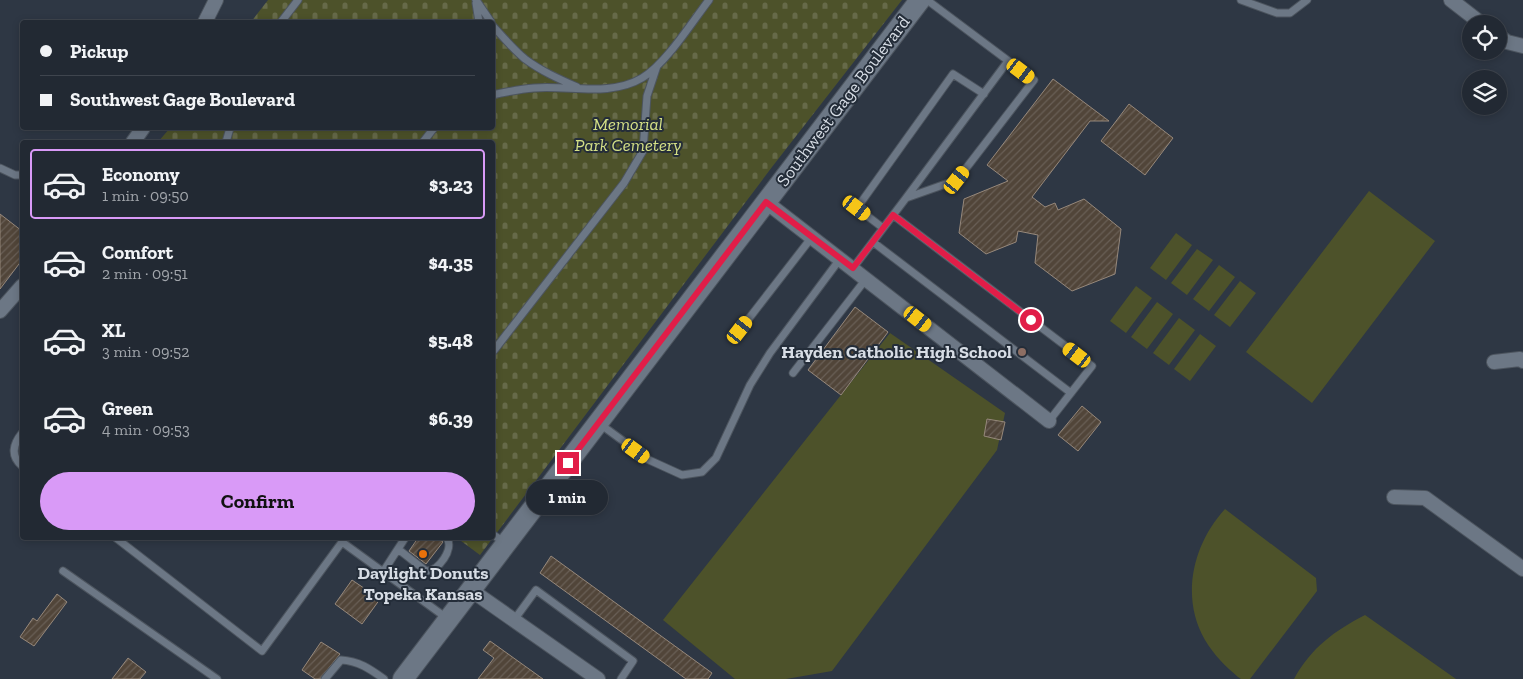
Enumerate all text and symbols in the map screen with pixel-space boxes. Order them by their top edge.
street label: Southwest Gage Boulevard [772,11,914,191]
map controls [1462,15,1507,115]
button: locate [1462,15,1507,60]
text: Pickup [70,40,128,63]
car [1004,56,1037,86]
button: layers [1462,70,1507,115]
text: Southwest Gage Boulevard [70,88,295,111]
park label: Memorial Park Cemetery [575,113,681,156]
icon: car [42,162,87,207]
text: Economy [102,163,180,186]
car [941,164,972,196]
text: $3.23 [429,173,473,196]
text: 1 min · 09:50 [102,186,189,205]
car [840,193,873,223]
icon: car [42,240,87,285]
text: Comfort [102,241,173,264]
text: $4.35 [428,251,473,274]
text: 2 min · 09:51 [102,264,188,283]
car [901,304,934,334]
route start [1020,309,1042,331]
car [724,314,755,346]
icon: car [42,318,87,363]
text: XL [102,319,125,342]
text: $5.48 [428,329,473,352]
car [1060,340,1093,370]
place label: Hayden Catholic High School [781,341,1012,363]
text: 3 min · 09:52 [102,342,189,361]
marker: Hayden Catholic High School [1016,346,1028,358]
icon: car [42,396,87,441]
text: Green [102,397,153,420]
text: $6.39 [429,407,473,430]
text: 4 min · 09:53 [102,420,190,439]
car [619,436,652,466]
route end [557,452,579,474]
button: Confirm [40,472,475,530]
callout: 1 min [527,480,609,516]
text: 1 min [548,488,586,507]
marker: Daylight Donuts Topeka Kansas [417,548,429,560]
place label: Daylight Donuts Topeka Kansas [358,562,488,605]

